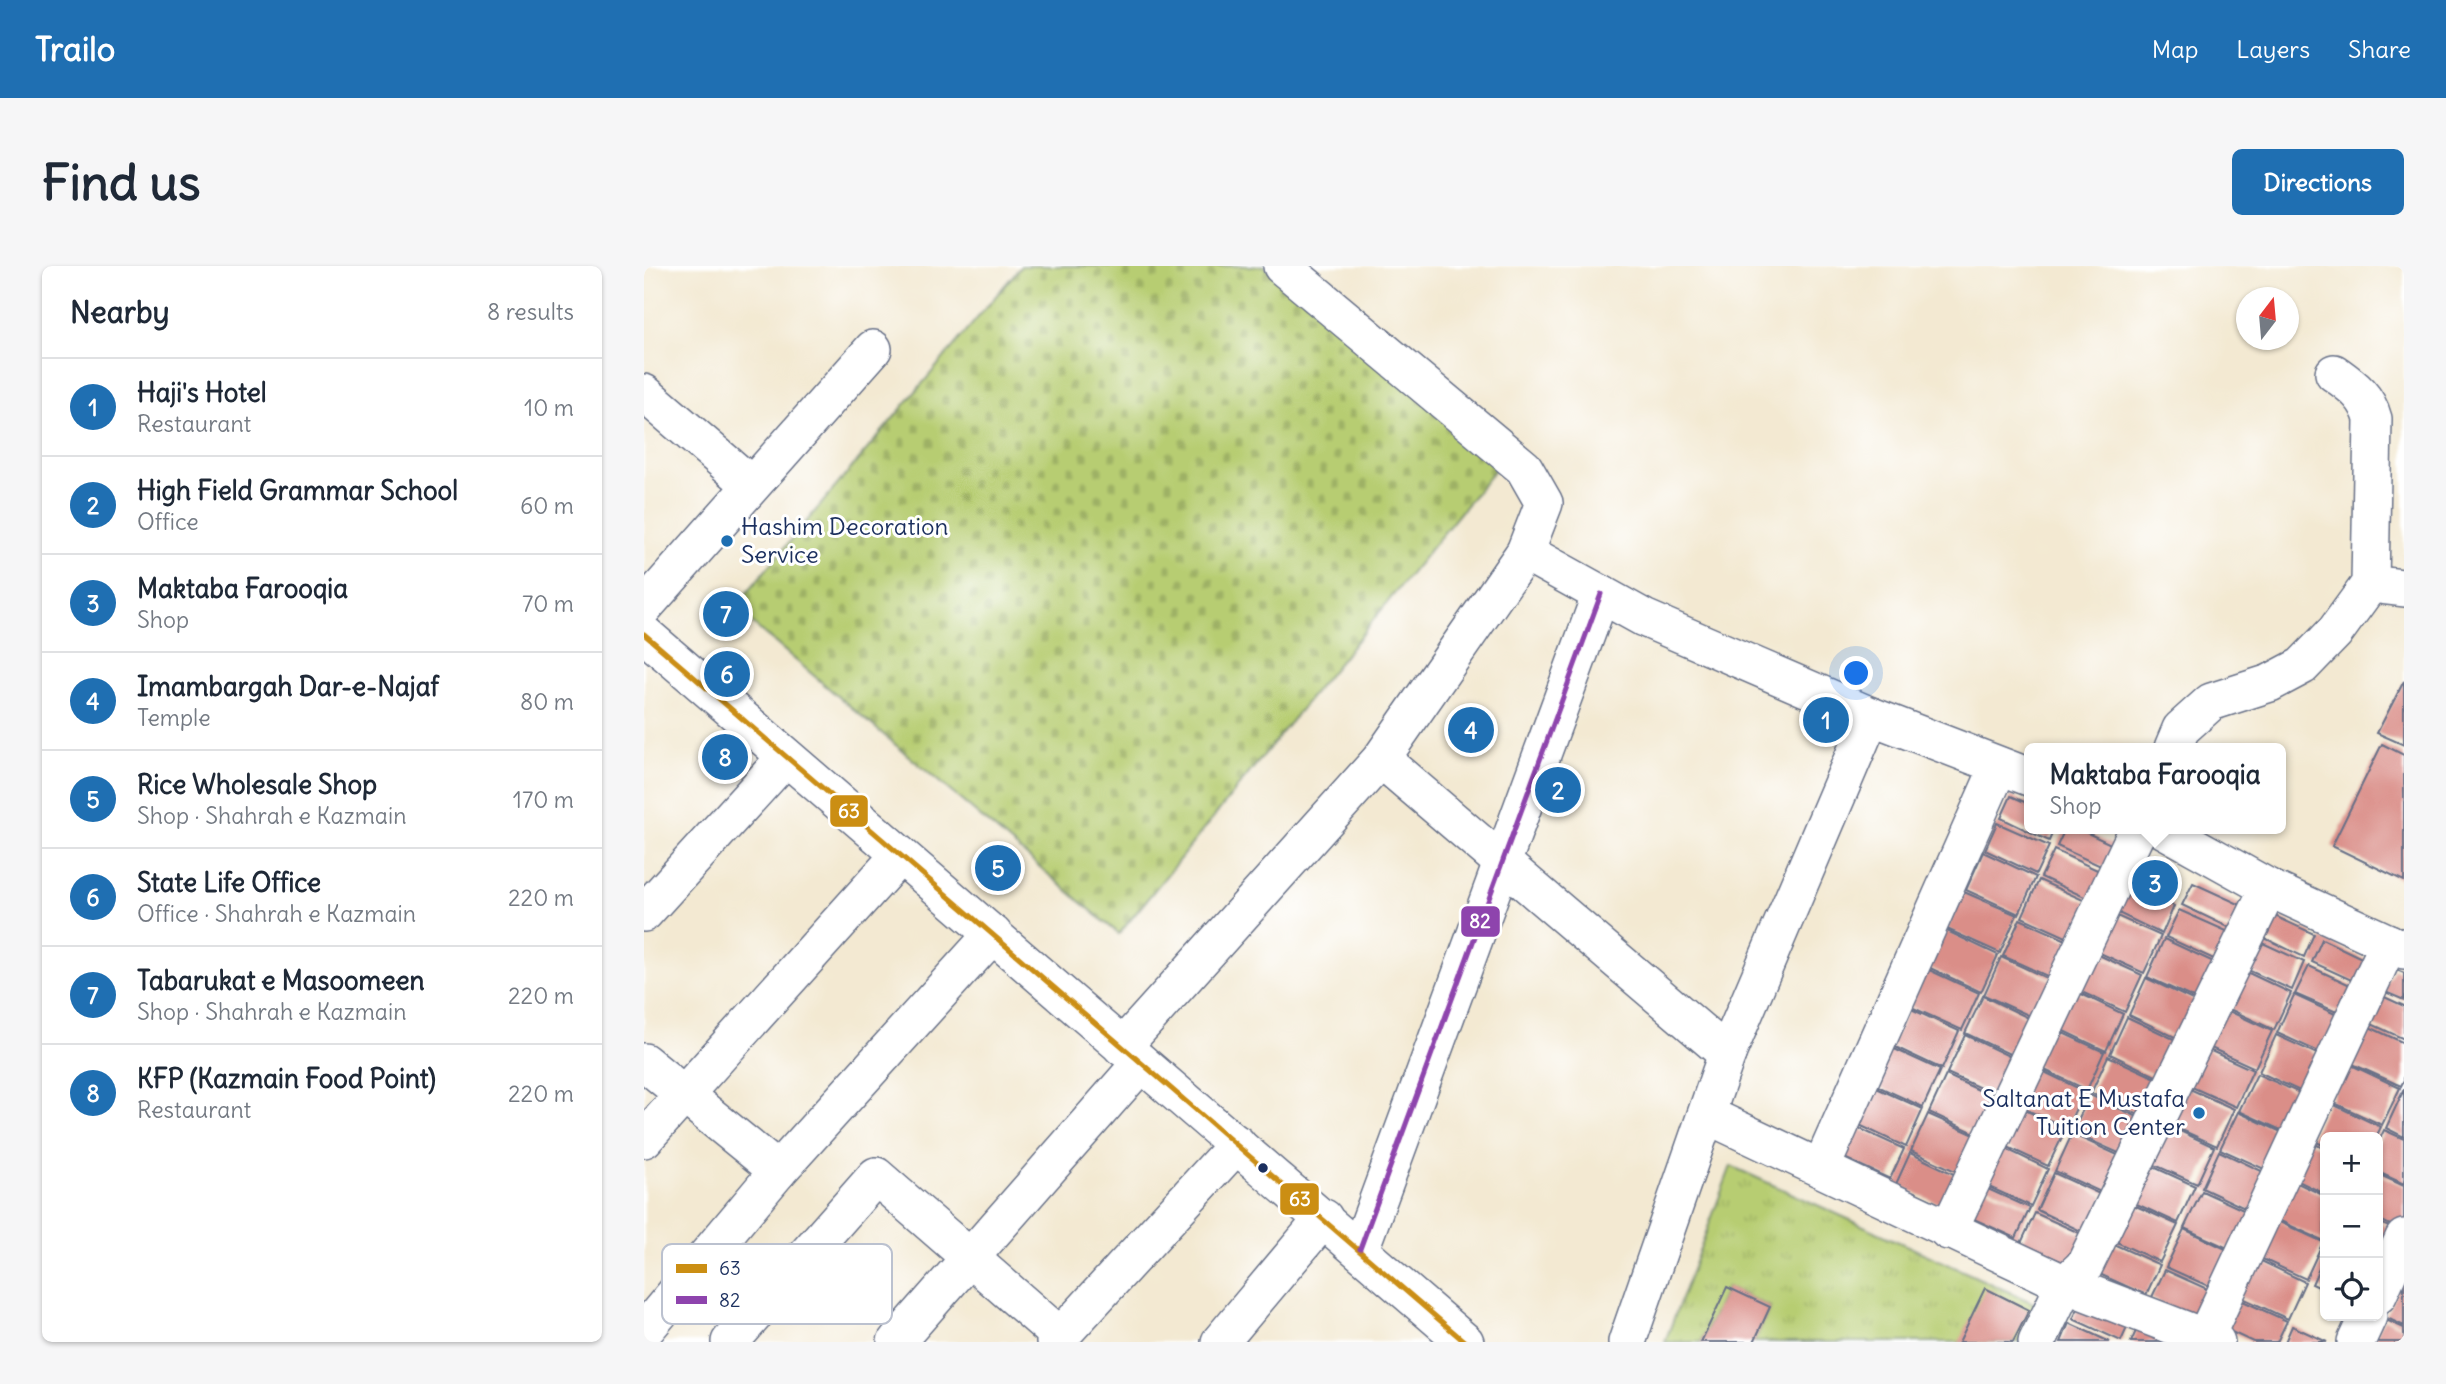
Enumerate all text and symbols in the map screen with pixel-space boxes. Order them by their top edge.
text: Trailo [35,28,115,70]
text: Map [2152,34,2198,64]
text: Layers [2236,34,2310,64]
text: Share [2348,34,2411,64]
button: Directions [2232,149,2404,215]
text: Find us [42,152,200,213]
north arrow [2236,287,2299,350]
text: Nearby [70,293,170,331]
text: 8 results [487,297,574,326]
text: Haji's Hotel [137,376,267,409]
text: 1 [88,393,98,422]
text: 10 m [524,393,574,422]
text: Restaurant [137,409,251,438]
text: High Field Grammar School [137,474,458,507]
text: 2 [87,491,99,520]
text: 60 m [520,491,574,520]
text: Office [137,507,199,536]
place label: Hashim Decoration Service [741,511,948,569]
marker: Hashim Decoration Service [719,533,735,549]
text: Maktaba Farooqia [137,572,348,605]
pin: 7 [703,588,749,640]
text: 3 [86,589,100,618]
text: 70 m [522,589,574,618]
text: Shop [137,605,189,634]
pin: 6 [704,648,750,700]
your location [1839,656,1873,690]
text: Imambargah Dar-e-Najaf [137,670,439,703]
text: 4 [86,687,100,716]
text: 80 m [520,687,574,716]
pin: 1 [1803,694,1849,746]
text: Temple [137,703,211,732]
pin: 4 [1448,704,1494,756]
pin: 8 [702,731,748,783]
popup [2024,743,2286,834]
text: Maktaba Farooqia [2050,758,2261,791]
pin: 2 [1535,764,1581,816]
text: Rice Wholesale Shop [137,768,377,801]
text: 5 [86,785,100,814]
text: 170 m [513,785,574,814]
text: Shop [2050,791,2102,820]
line badge: 63 [829,794,869,828]
text: 63 [838,799,860,823]
text: Shop · Shahrah e Kazmain [137,801,406,830]
pin: 5 [975,842,1021,894]
pin: 3 [2132,857,2178,909]
text: State Life Office [137,866,321,899]
text: 6 [86,883,100,912]
text: 220 m [508,883,574,912]
text: Office · Shahrah e Kazmain [137,899,416,928]
line badge: 82 [1460,905,1501,938]
text: 82 [1469,909,1491,933]
text: Tabarukat e Masoomeen [137,964,425,997]
text: 7 [87,981,99,1010]
text: 220 m [508,981,574,1010]
text: Shop · Shahrah e Kazmain [137,997,406,1026]
text: KFP (Kazmain Food Point) [137,1062,436,1095]
text: 8 [86,1079,100,1108]
text: 220 m [508,1079,574,1108]
place label: Saltanat E Mustafa Tuition Center [1982,1083,2185,1141]
text: Restaurant [137,1095,251,1124]
marker: Saltanat E Mustafa Tuition Center [2191,1105,2207,1121]
map controls [2320,1132,2383,1321]
button: + [2320,1132,2383,1195]
unlabelled marker [1256,1161,1270,1175]
line badge: 63 [1279,1182,1320,1216]
text: 63 [1289,1187,1311,1211]
button: − [2320,1195,2383,1258]
legend [662,1244,892,1324]
text: 63 [719,1256,741,1280]
button: locate [2320,1258,2383,1321]
text: 82 [719,1288,740,1312]

